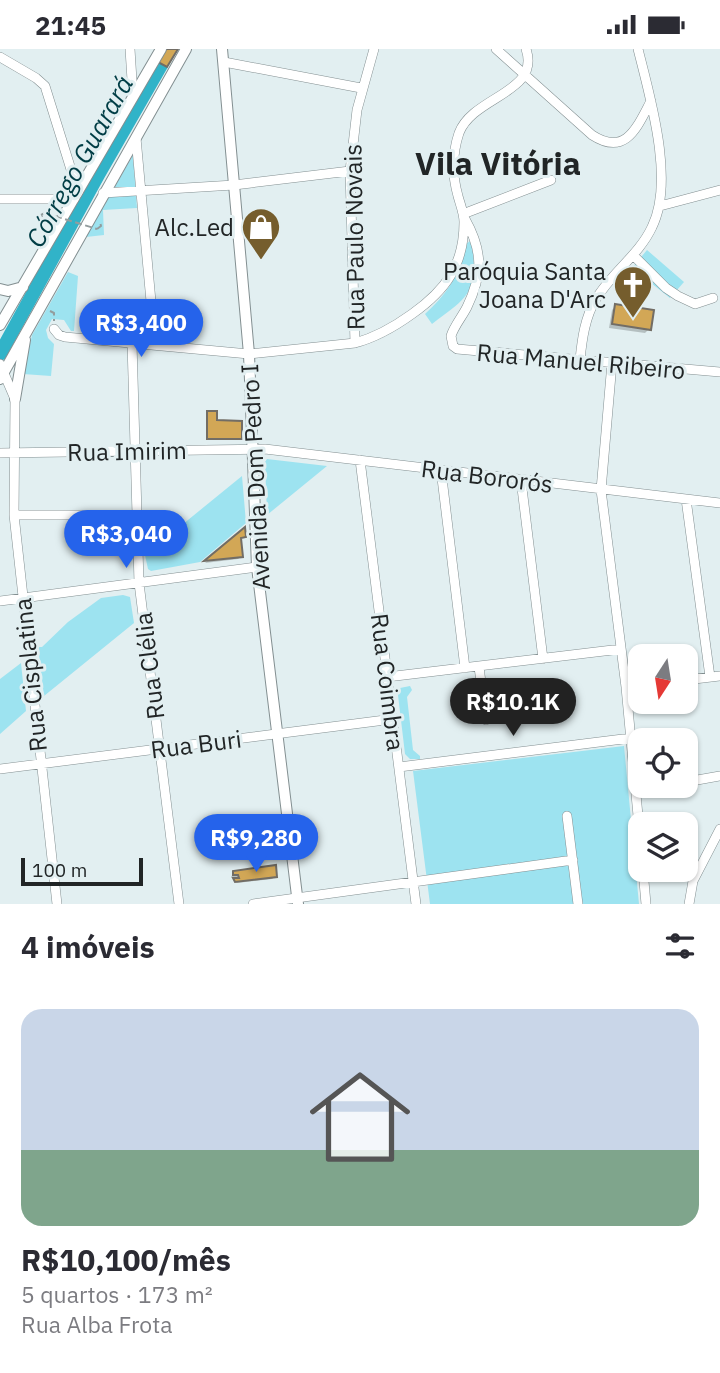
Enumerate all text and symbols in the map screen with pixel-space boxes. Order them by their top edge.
text: 21:45 [35,8,106,42]
water label: Córrego Guarará [18,69,140,253]
district label: Vila Vitória [415,142,581,184]
street label: Rua Paulo Novais [336,144,372,330]
shop icon: Alc.Led [240,206,282,261]
place label: Alc.Led [155,211,234,243]
place label: Paróquia Santa Joana D'Arc [443,255,606,315]
church icon: Paróquia Santa Joana D'Arc [612,264,654,319]
pin: R$3,400 [76,299,206,359]
text: R$3,400 [95,307,187,337]
street label: Rua Manuel Ribeiro [476,336,686,386]
street label: Avenida Dom Pedro I [233,363,277,591]
street label: Rua Imirim [67,434,187,468]
street label: Rua Bororós [419,452,555,500]
pin: R$3,040 [61,511,191,570]
text: R$3,040 [80,518,172,548]
street label: Rua Cisplatina [6,596,54,753]
street label: Rua Clélia [127,611,171,721]
street label: Rua Coimbra [364,611,412,753]
north arrow [628,644,698,714]
map controls [628,644,698,882]
pin: R$10.1K [448,679,578,738]
text: R$10.1K [466,686,560,716]
street label: Rua Buri [149,723,243,765]
button: locate [628,728,698,798]
button: layers [628,812,698,882]
pin: R$9,280 [191,815,321,874]
text: R$9,280 [210,822,302,852]
scale bar [21,855,144,887]
text: 100 m [32,858,87,882]
text: 4 imóveis [21,927,155,966]
icon: filters [661,927,699,965]
icon: home [297,1054,423,1180]
text: R$10,100/mês [21,1240,231,1279]
text: 5 quartos · 173 m² [21,1279,213,1309]
text: Rua Alba Frota [21,1309,173,1339]

